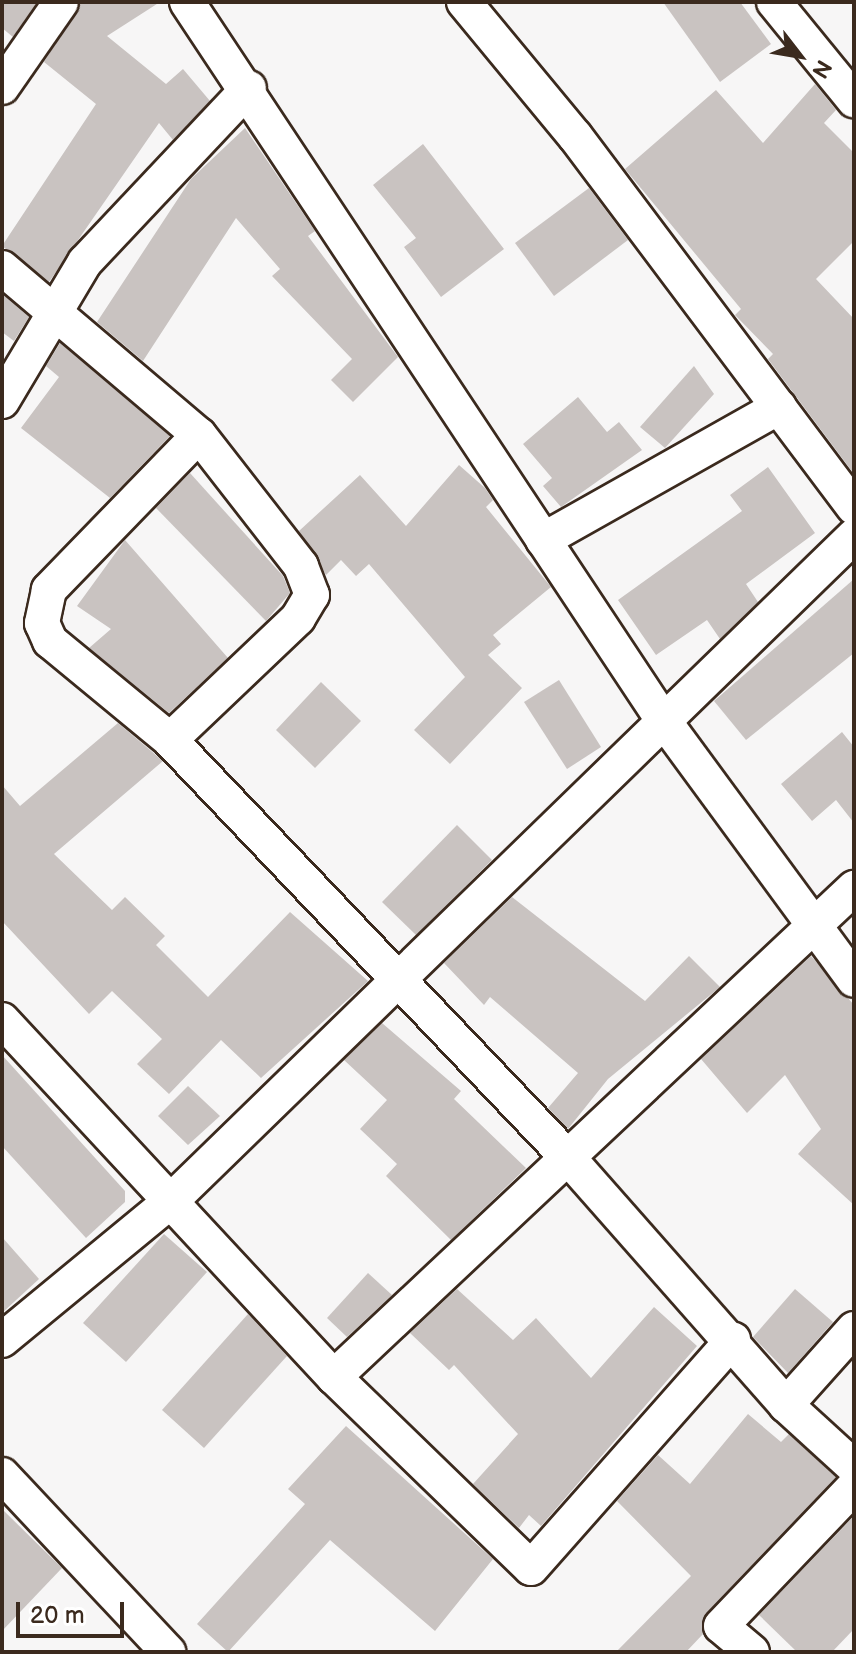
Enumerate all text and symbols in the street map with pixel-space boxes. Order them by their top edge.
north arrow [760,16,840,96]
text: N [805,55,837,83]
scale bar [20,1586,128,1636]
text: 20 m [30,1601,85,1630]

